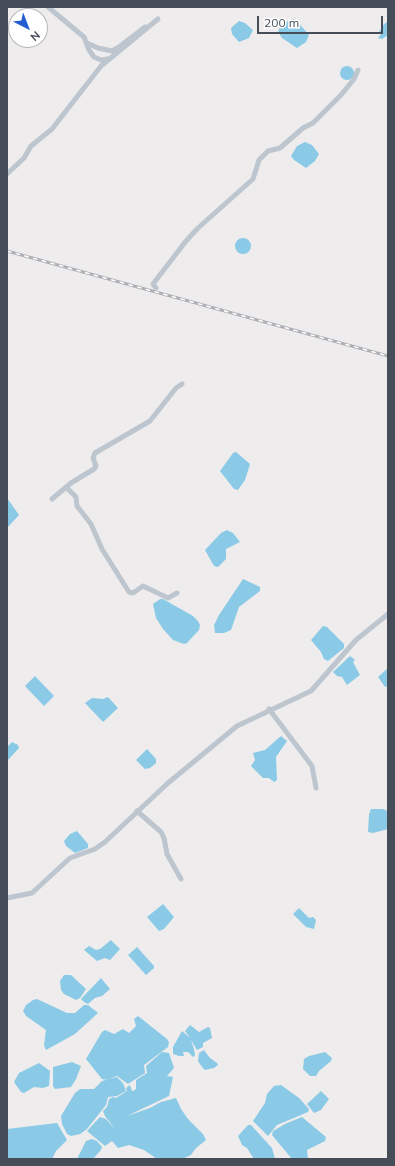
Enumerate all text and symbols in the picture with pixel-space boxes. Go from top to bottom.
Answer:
north arrow [8,8,48,48]
scale bar [259,8,385,34]
text: 200 m [264,15,299,30]
text: N [28,28,43,44]

